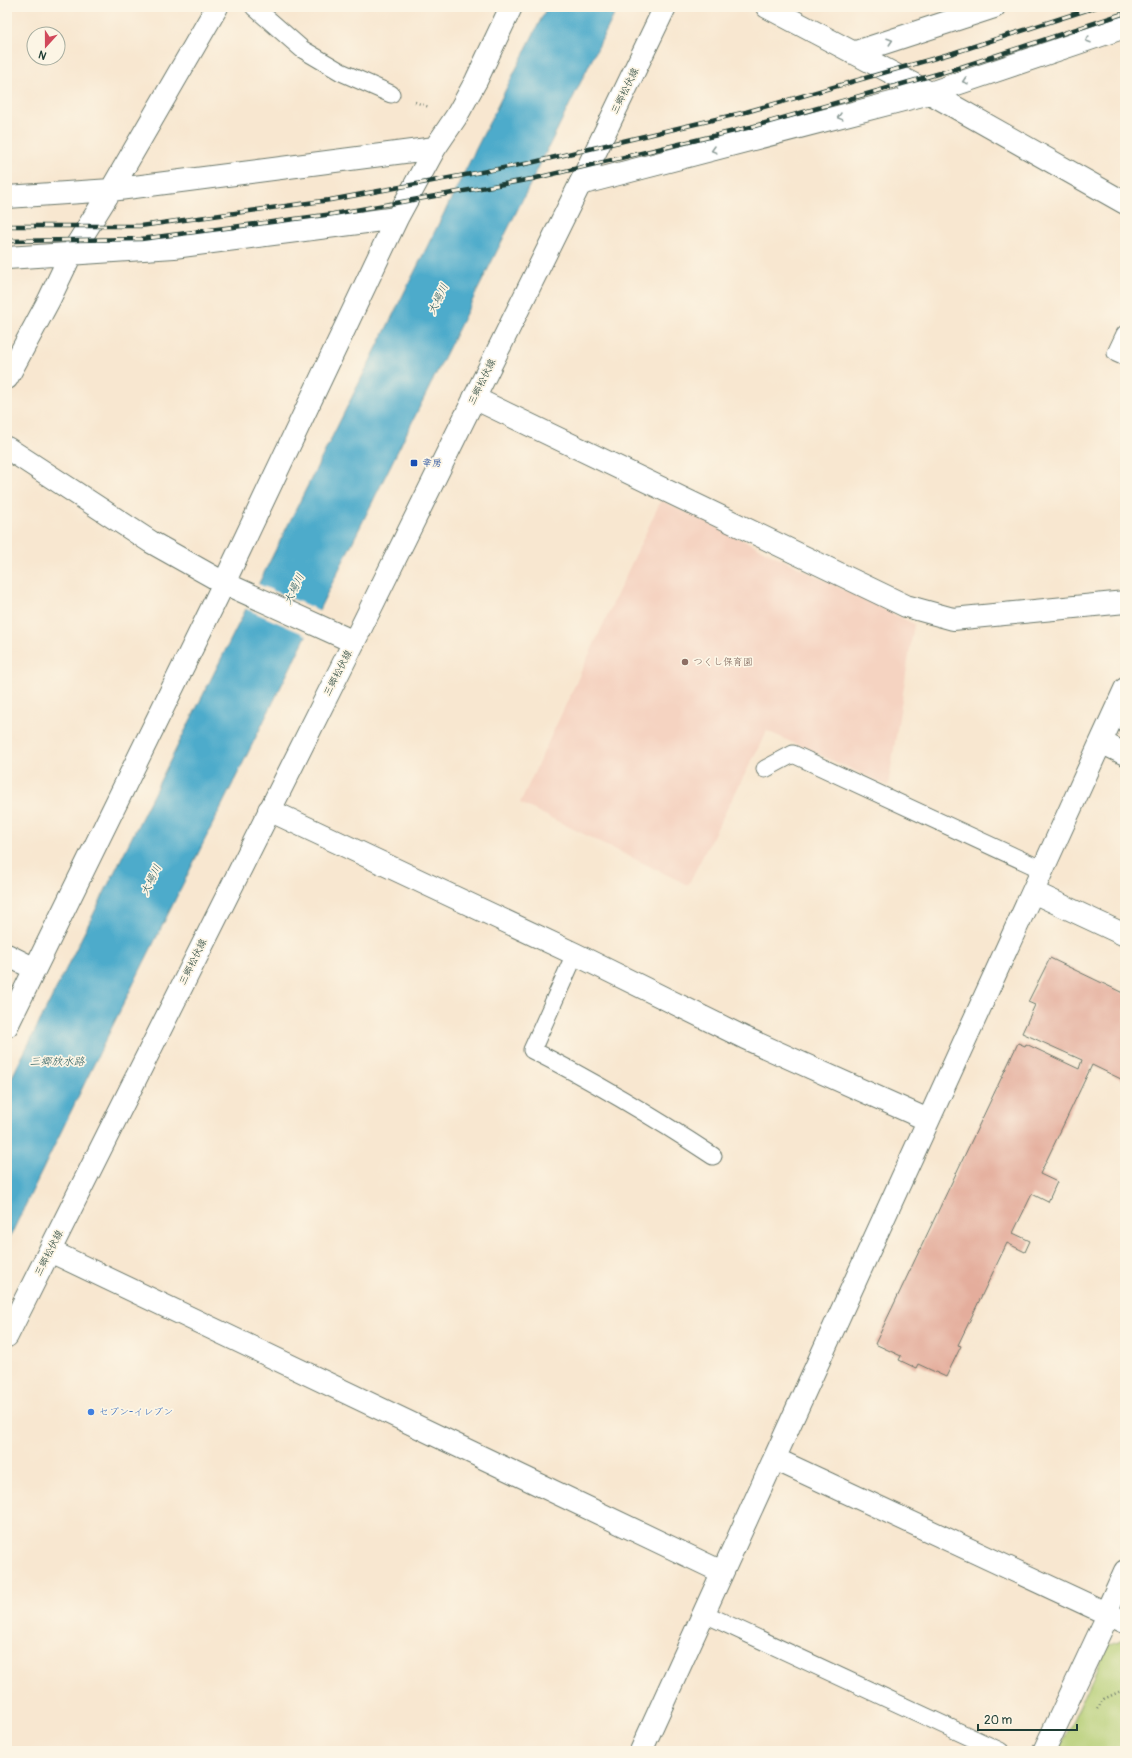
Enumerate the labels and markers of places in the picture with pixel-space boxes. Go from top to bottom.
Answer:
place label: 幸房 [422,457,442,469]
marker: 幸房 [409,458,419,468]
place label: つくし保育園 [693,656,753,668]
marker: つくし保育園 [680,657,690,667]
place label: セブン-イレブン [99,1406,173,1418]
marker: セブン-イレブン [86,1407,96,1417]

